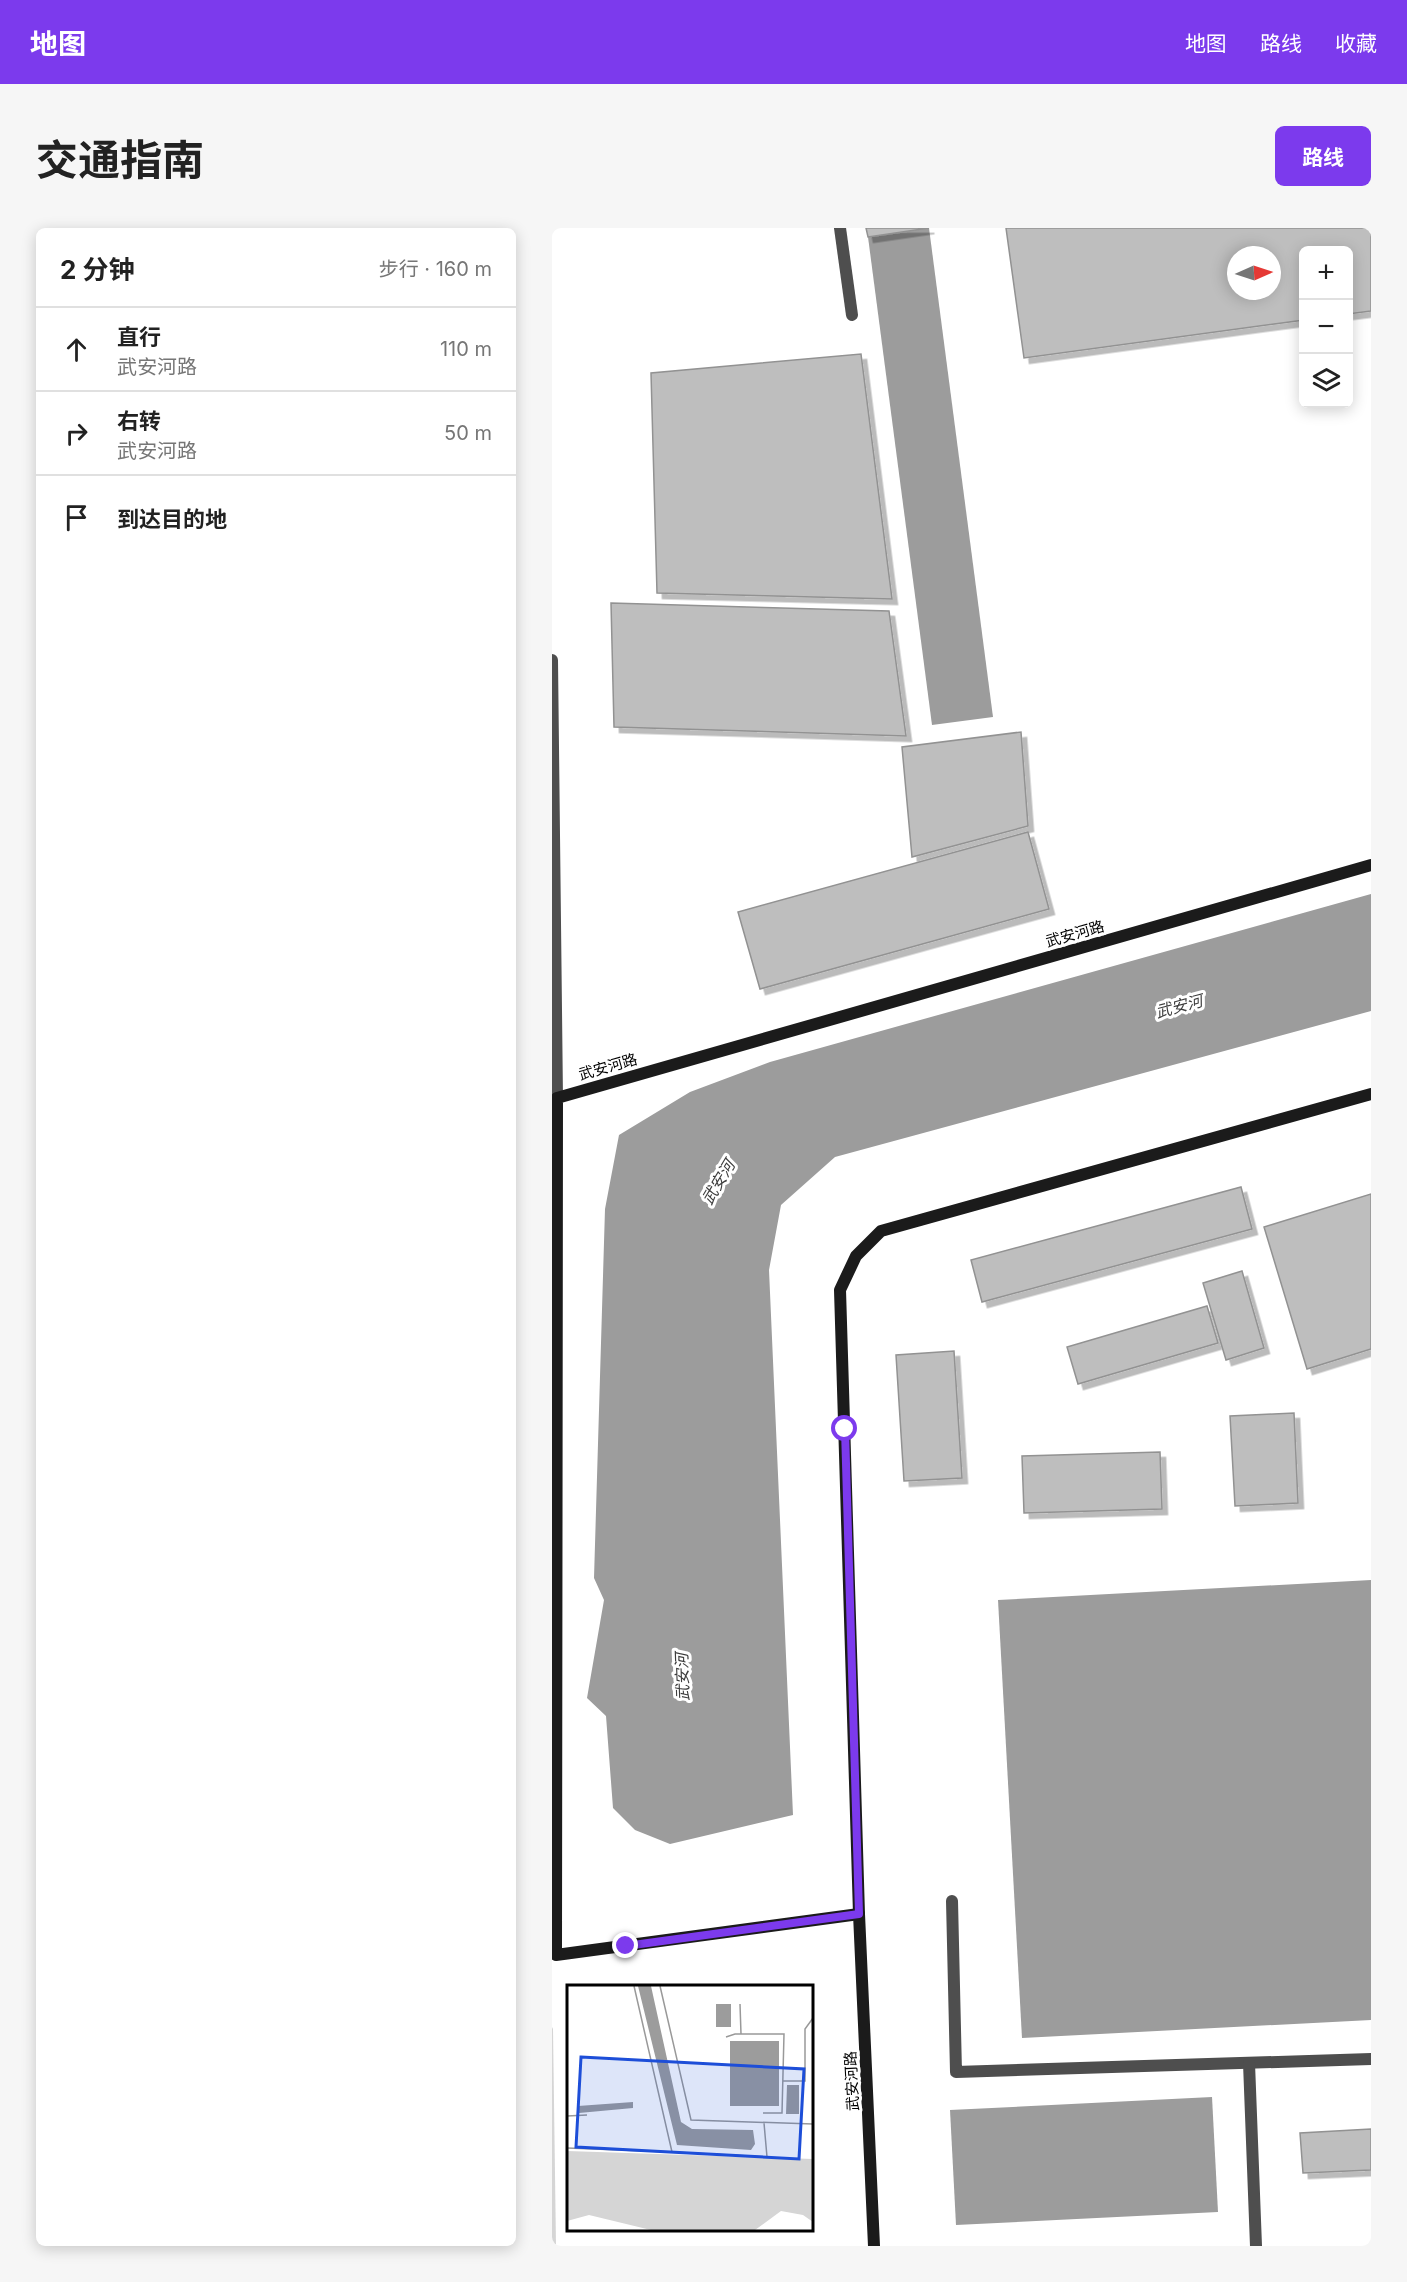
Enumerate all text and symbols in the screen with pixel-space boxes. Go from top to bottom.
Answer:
text: 地图 [30,27,86,61]
text: 地图 [1185,31,1227,56]
text: 路线 [1260,31,1302,56]
text: 收藏 [1335,31,1377,56]
button: 路线 [1275,126,1371,186]
text: 交通指南 [36,134,204,185]
north arrow [1227,246,1281,300]
map controls [1299,246,1353,408]
button: + [1299,246,1353,300]
text: 2 分钟 [60,254,135,285]
text: 步行 · 160 m [379,257,492,281]
button: − [1299,300,1353,354]
text: 直行 [117,324,161,350]
icon: ahead [60,333,93,366]
text: 110 m [440,337,492,361]
button: layers [1299,354,1353,408]
text: 武安河路 [117,355,197,379]
text: 右转 [117,408,161,434]
icon: right [60,417,93,450]
text: 50 m [444,421,492,445]
text: 武安河路 [117,439,197,463]
icon: arrive [60,501,93,534]
text: 到达目的地 [117,506,227,532]
street label: 武安河路 [1043,916,1106,951]
water label: 武安河 [1153,989,1208,1022]
street label: 武安河路 [576,1049,639,1084]
water label: 武安河 [697,1154,740,1208]
route start [831,1415,857,1441]
water label: 武安河 [671,1650,693,1701]
route end [612,1932,638,1958]
inset map [567,1985,813,2231]
street label: 武安河路 [840,2051,863,2111]

